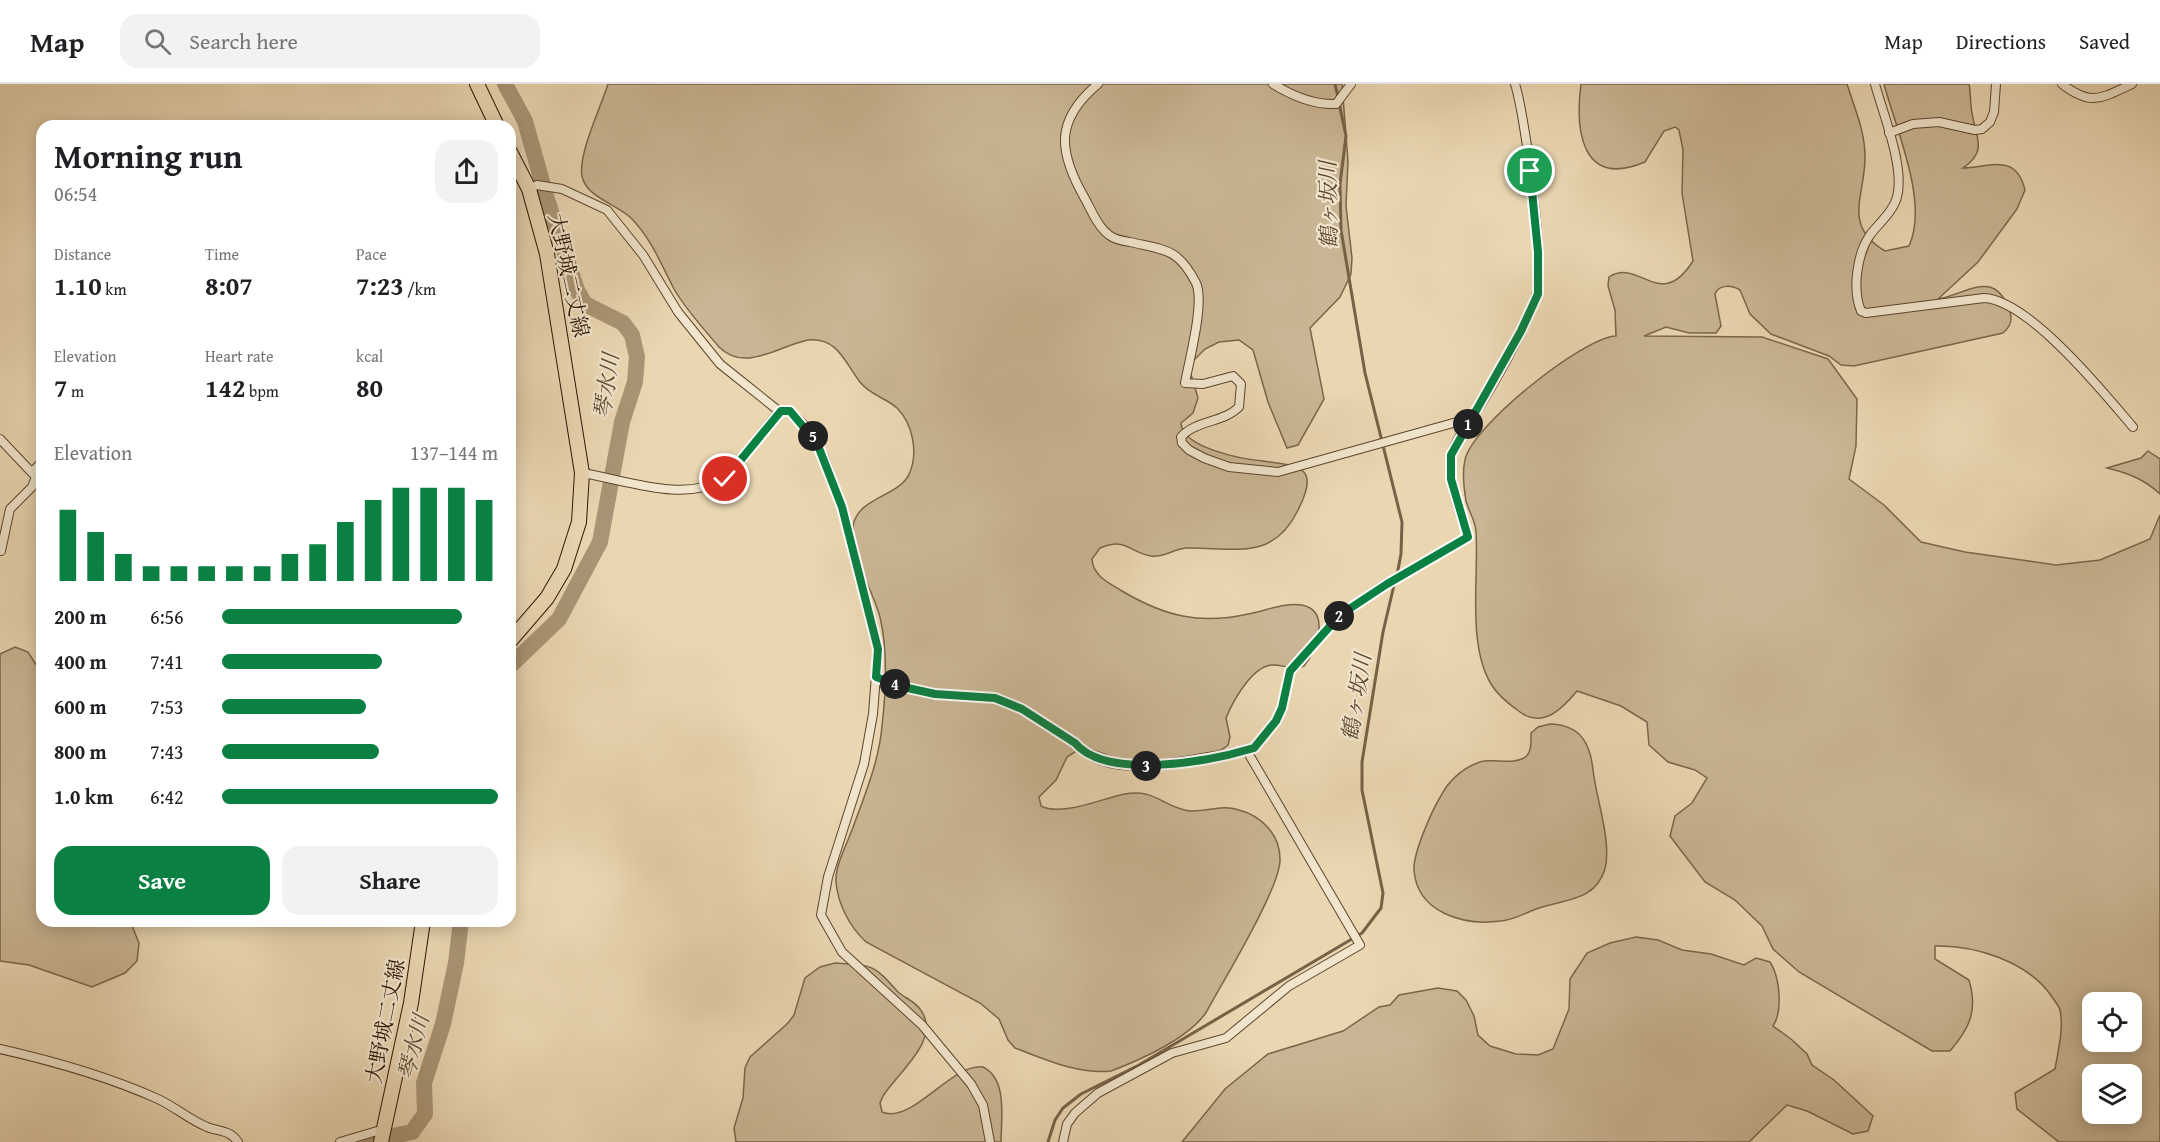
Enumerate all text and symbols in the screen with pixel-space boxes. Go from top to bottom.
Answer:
search box [120,14,540,68]
text: Map [30,21,84,62]
icon: search [141,25,174,58]
text: Search here [189,25,298,57]
text: Map [1884,26,1923,57]
text: Directions [1956,26,2046,57]
text: Saved [2079,26,2130,57]
text: Morning run [54,132,243,180]
button: share [435,140,498,203]
pin [1504,145,1555,196]
icon: arrive [1513,154,1546,187]
water label: 鶴ヶ坂川 [1311,159,1345,249]
text: 06:54 [54,179,97,208]
street label: 大野城二丈線 [541,210,597,340]
text: Distance [54,242,111,266]
text: Time [205,242,239,266]
text: Pace [356,242,387,266]
text: 1.10 [54,266,102,305]
text: 8:07 [205,266,253,305]
text: 7:23 [356,266,404,305]
text: km [102,277,126,301]
text: /km [404,277,436,301]
text: Elevation [54,344,117,368]
text: Heart rate [205,344,274,368]
text: kcal [356,344,383,368]
water label: 琴水川 [586,349,627,421]
text: 7 [54,368,67,407]
text: 142 [205,368,245,407]
text: 80 [356,368,383,407]
text: m [67,379,84,403]
text: bpm [245,379,279,403]
pin: 1 [1453,409,1483,439]
text: 1 [1464,412,1472,436]
pin: 5 [798,421,828,451]
text: 5 [809,424,817,448]
text: Elevation [54,438,132,467]
text: 137–144 m [410,438,498,467]
pin [699,453,750,504]
icon: check [708,462,741,495]
pin: 2 [1324,601,1354,631]
text: 200 m [54,602,107,631]
text: 6:56 [150,602,184,631]
text: 2 [1335,604,1343,628]
text: 400 m [54,647,107,676]
text: 7:41 [150,647,184,676]
water label: 鶴ヶ坂川 [1333,649,1379,743]
pin: 4 [880,669,910,699]
text: 4 [891,672,899,696]
text: 600 m [54,692,107,721]
text: 7:53 [150,692,184,721]
text: 800 m [54,737,107,766]
text: 7:43 [150,737,184,766]
pin: 3 [1131,751,1161,781]
text: 3 [1142,754,1150,778]
text: 1.0 km [54,782,113,811]
text: 6:42 [150,782,184,811]
button: Save [54,846,270,915]
button: Share [282,846,498,915]
street label: 大野城二丈線 [358,956,412,1086]
map controls [2082,992,2142,1124]
button: locate [2082,992,2142,1052]
water label: 琴水川 [389,1009,437,1083]
button: layers [2082,1064,2142,1124]

